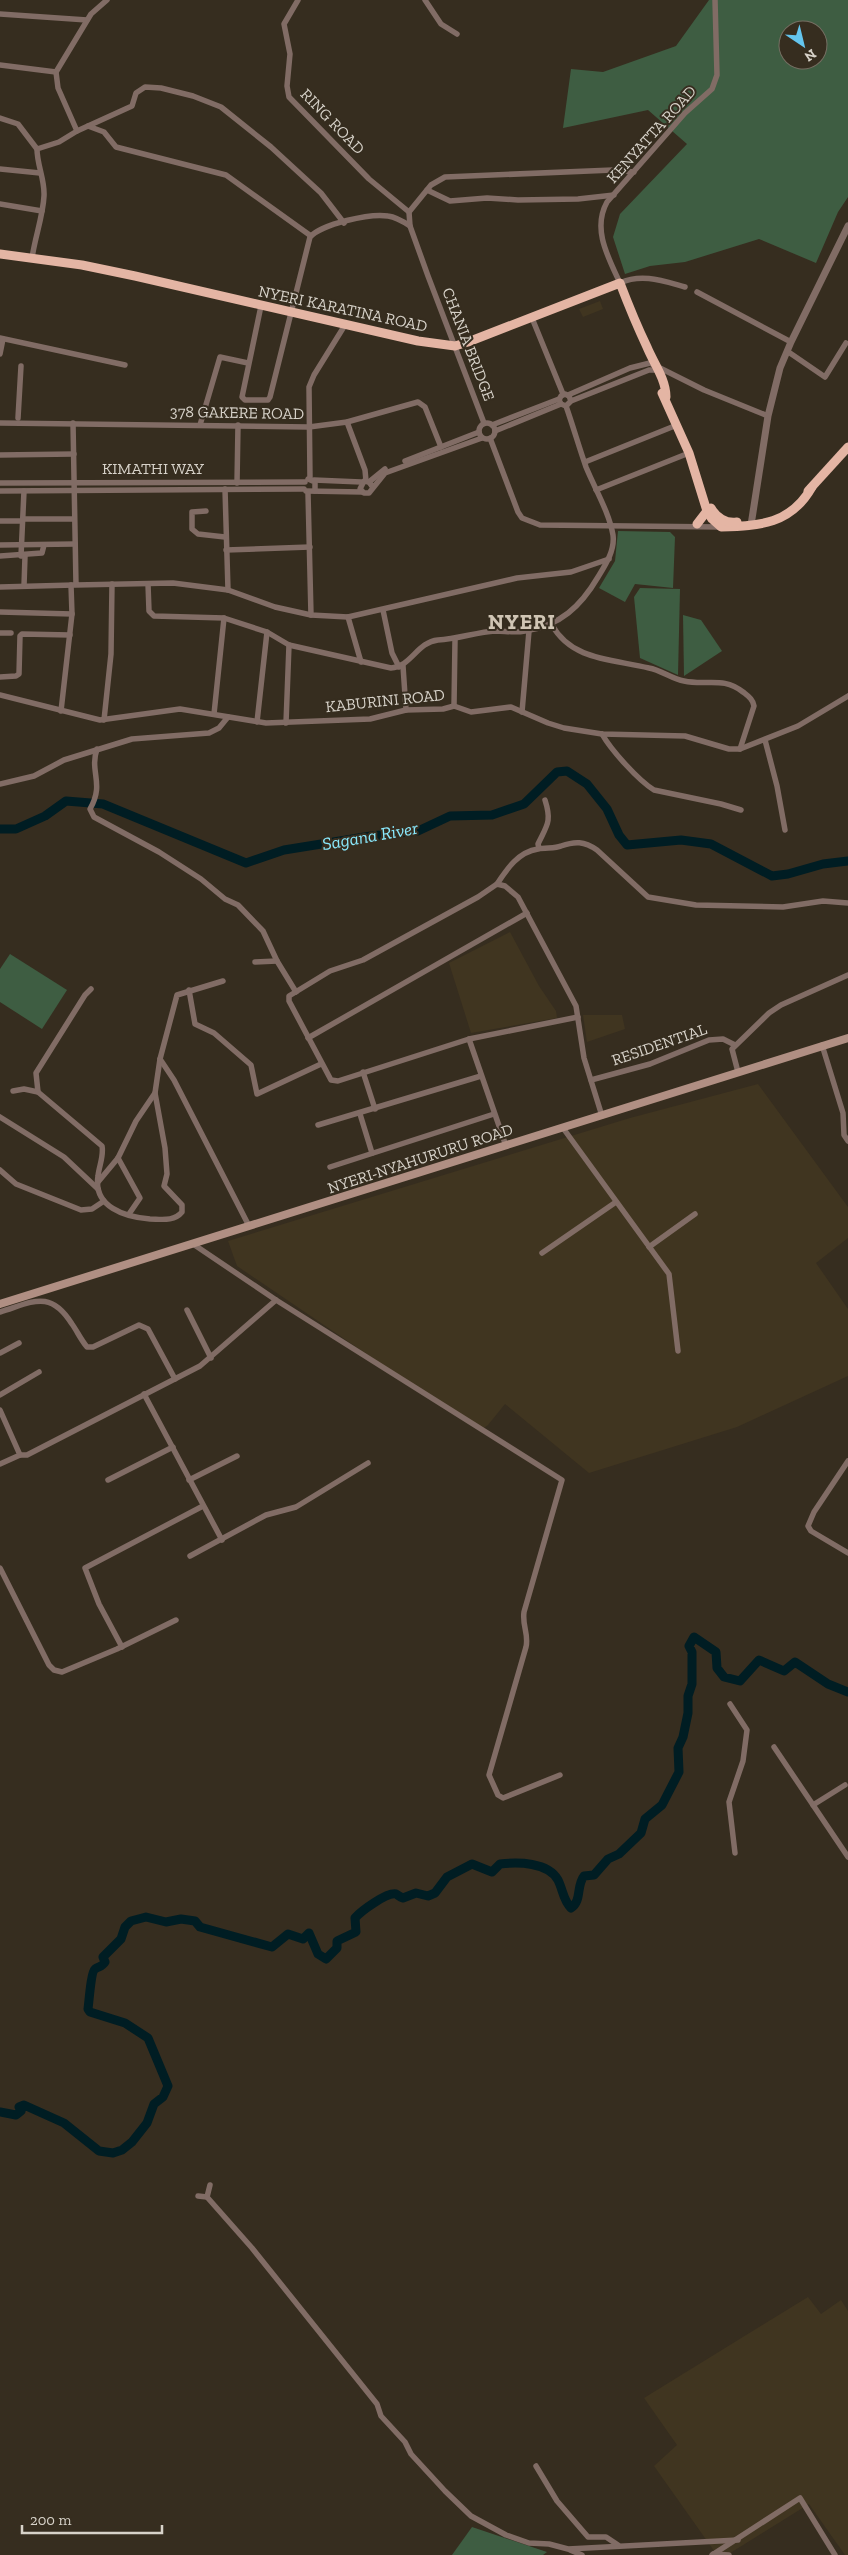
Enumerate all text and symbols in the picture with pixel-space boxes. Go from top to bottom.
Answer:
north arrow [778,20,828,70]
text: N [801,45,819,65]
street label: KENYATTA ROAD [603,82,700,187]
street label: RING ROAD [297,85,369,158]
street label: NYERI KARATINA ROAD [257,281,429,336]
street label: CHANIA BRIDGE [438,285,499,403]
street label: 378 GAKERE ROAD [170,402,304,423]
street label: KIMATHI WAY [102,459,204,478]
district label: NYERI [488,609,556,634]
street label: KABURINI ROAD [324,685,446,716]
water label: Sagana River [320,817,420,855]
street label: RESIDENTIAL [609,1019,710,1070]
street label: NYERI-NYAHURURU ROAD [325,1120,515,1197]
scale bar [22,2502,162,2534]
text: 200 m [30,2511,71,2529]

